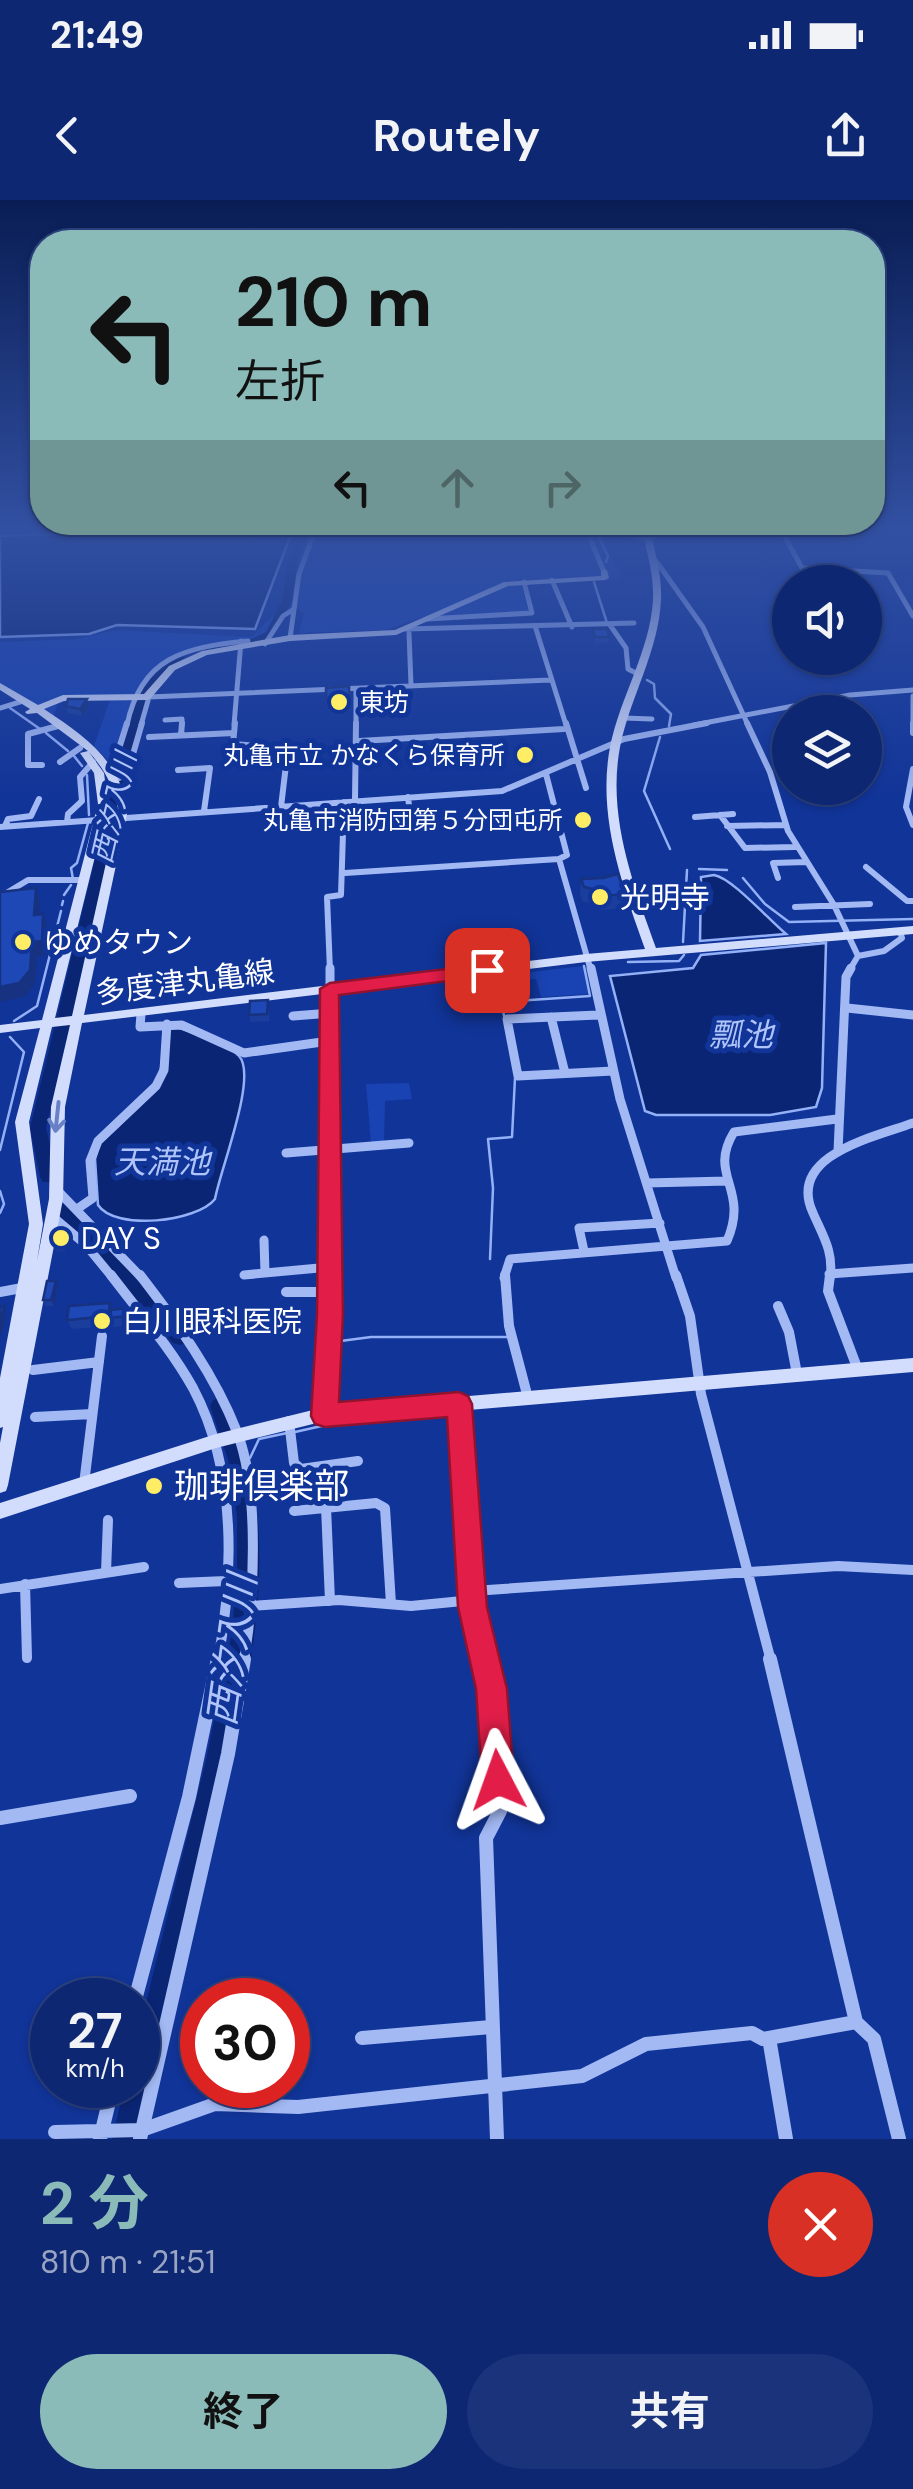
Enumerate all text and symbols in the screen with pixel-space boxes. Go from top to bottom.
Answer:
text: 21:49 [50,10,144,60]
text: Routely [373,106,540,165]
icon: back [40,108,95,163]
icon: share [818,108,873,163]
text: 210 m [235,257,432,348]
icon: left [70,270,200,400]
text: 左折 [235,352,325,411]
icon: left [325,460,380,515]
icon: ahead [430,460,485,515]
icon: right [535,460,590,515]
map controls [772,565,882,805]
button: sound [772,565,882,675]
place label: 東坊 [359,686,409,719]
marker: 東坊 [328,691,350,713]
button: layers [772,695,882,805]
place label: 丸亀市立 かなくら保育所 [223,739,505,772]
marker: 丸亀市立 かなくら保育所 [514,744,536,766]
water label: 西汐入川 [83,746,145,867]
place label: 丸亀市消防団第５分団屯所 [263,804,563,837]
marker: 丸亀市消防団第５分団屯所 [572,809,594,831]
place label: 光明寺 [620,878,710,917]
marker: 光明寺 [589,886,611,908]
place label: ゆめタウン [43,923,193,962]
pin [445,928,530,1013]
marker: ゆめタウン [12,931,34,953]
icon: arrive [460,943,515,998]
street label: 多度津丸亀線 [93,952,277,1012]
water label: 瓢池 [709,1014,776,1056]
one-way arrow [47,1100,66,1132]
water label: 天満池 [114,1141,213,1183]
place label: DAY S [81,1219,161,1258]
marker: DAY S [50,1227,72,1249]
place label: 白川眼科医院 [122,1302,302,1341]
marker: 白川眼科医院 [91,1310,113,1332]
place label: 珈琲倶楽部 [174,1463,349,1509]
marker: 珈琲倶楽部 [143,1475,165,1497]
water label: 西汐入川 [197,1567,268,1729]
position arrow [446,1728,550,1832]
speed limit sign: 30 [180,1978,310,2108]
text: 27 [67,1998,123,2064]
text: km/h [65,2052,125,2085]
text: 2 分 [40,2164,149,2243]
button: close [768,2172,873,2277]
text: 810 m · 21:51 [40,2241,215,2283]
button: 終了 [40,2354,447,2469]
button: 共有 [467,2354,873,2469]

